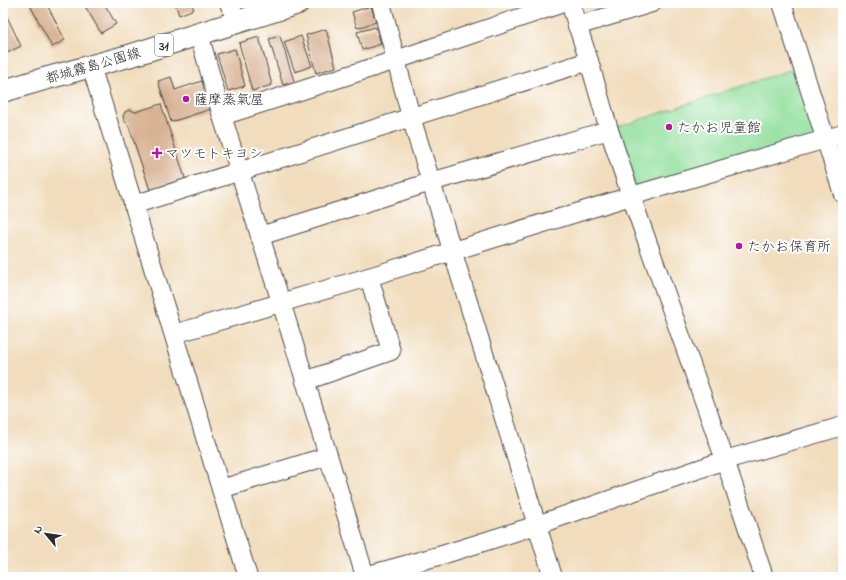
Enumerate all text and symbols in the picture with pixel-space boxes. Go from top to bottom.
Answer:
road number: 31 [155,34,173,56]
street label: 都城霧島公園線 [43,43,143,90]
place label: 薩摩蒸氣屋 [194,90,264,111]
marker: 薩摩蒸氣屋 [181,94,191,104]
place label: たかお児童館 [677,118,761,139]
marker: たかお児童館 [664,122,674,132]
place label: マツモトキヨシ [165,144,263,165]
marker: マツモトキヨシ [152,148,162,158]
place label: たかお保育所 [747,237,831,258]
marker: たかお保育所 [734,241,744,251]
north arrow [26,514,66,554]
text: N [29,523,47,537]

